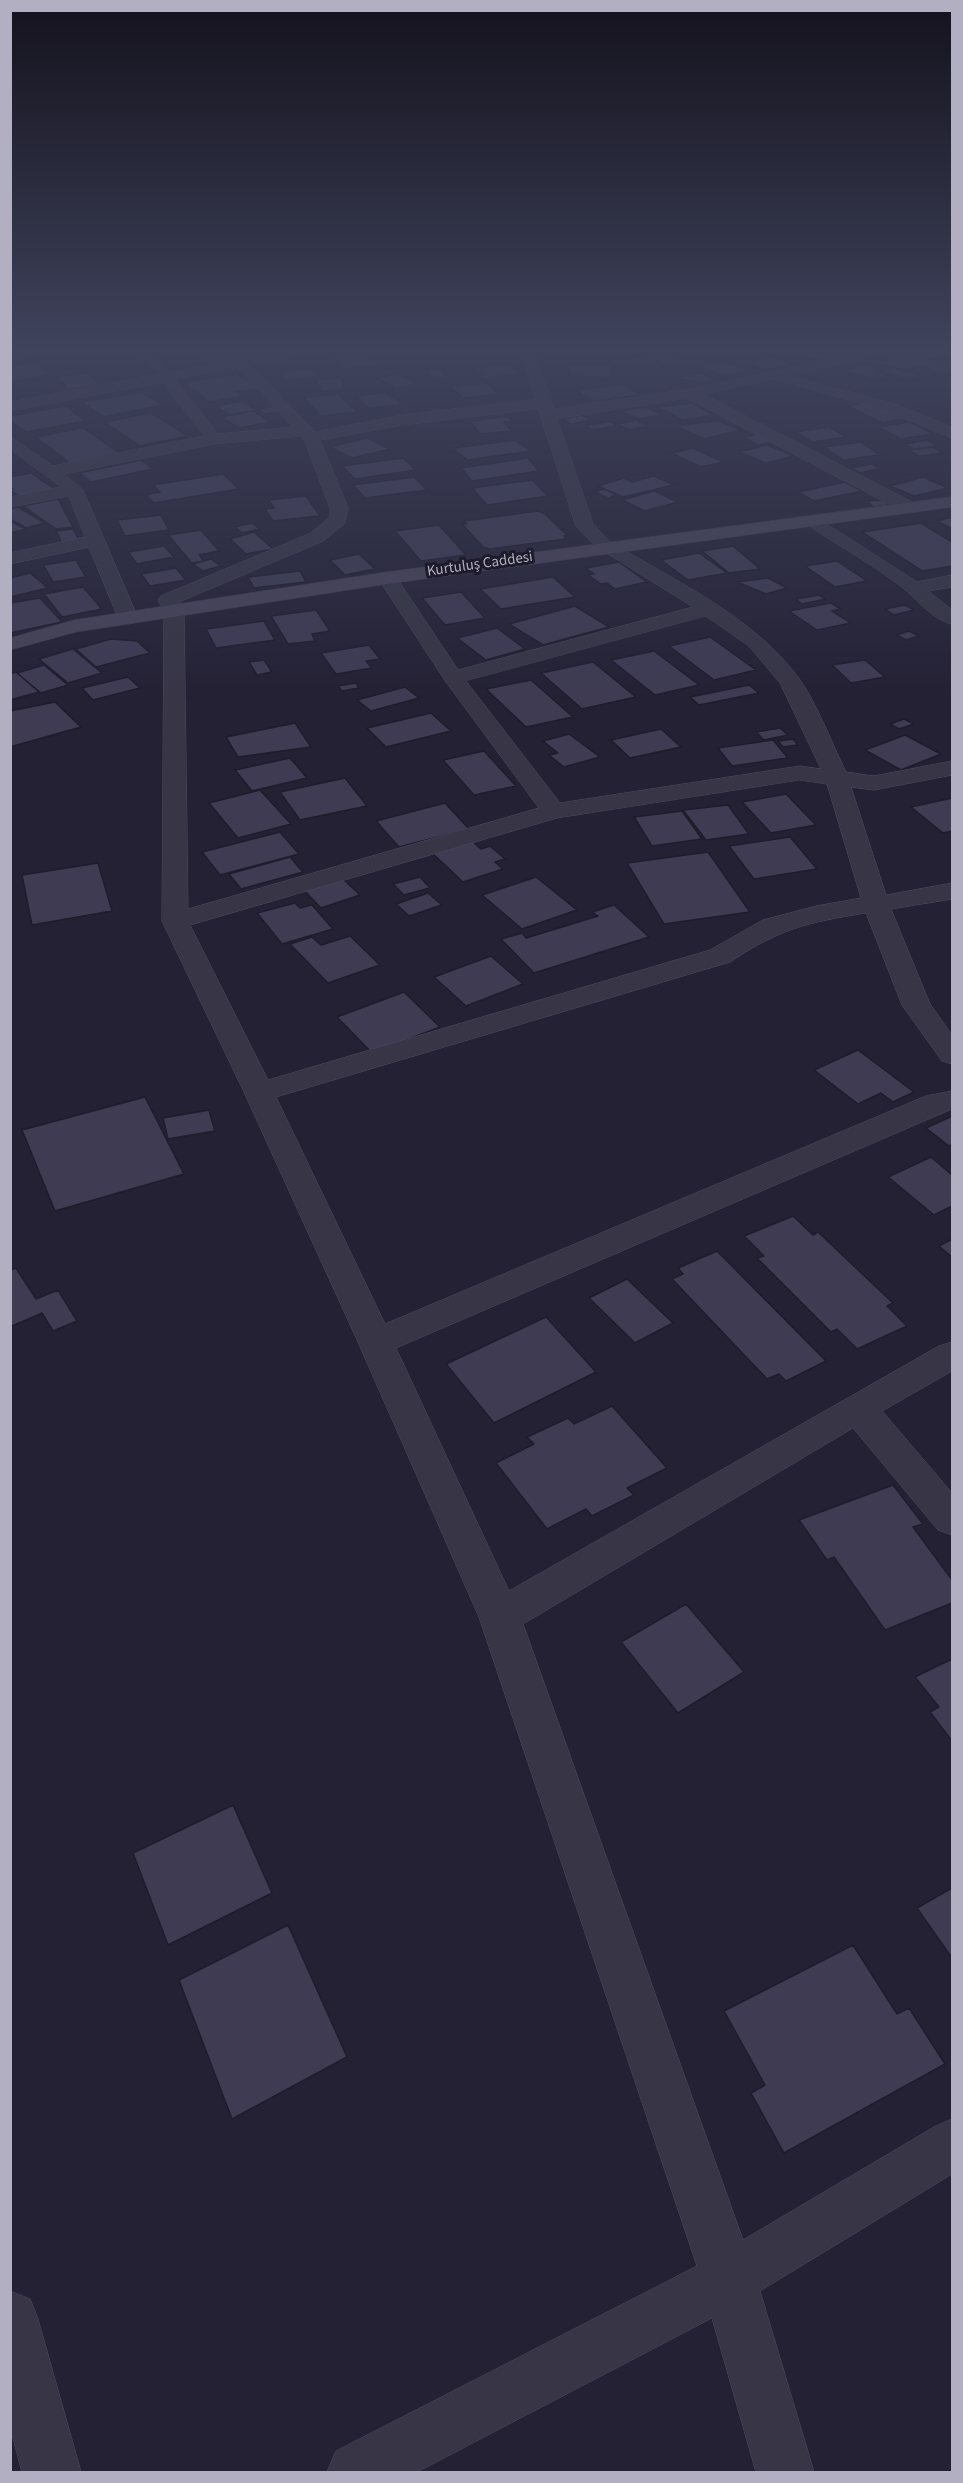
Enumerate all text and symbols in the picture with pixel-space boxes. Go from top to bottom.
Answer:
street label: Kurtuluş Caddesi [426,549,534,581]

